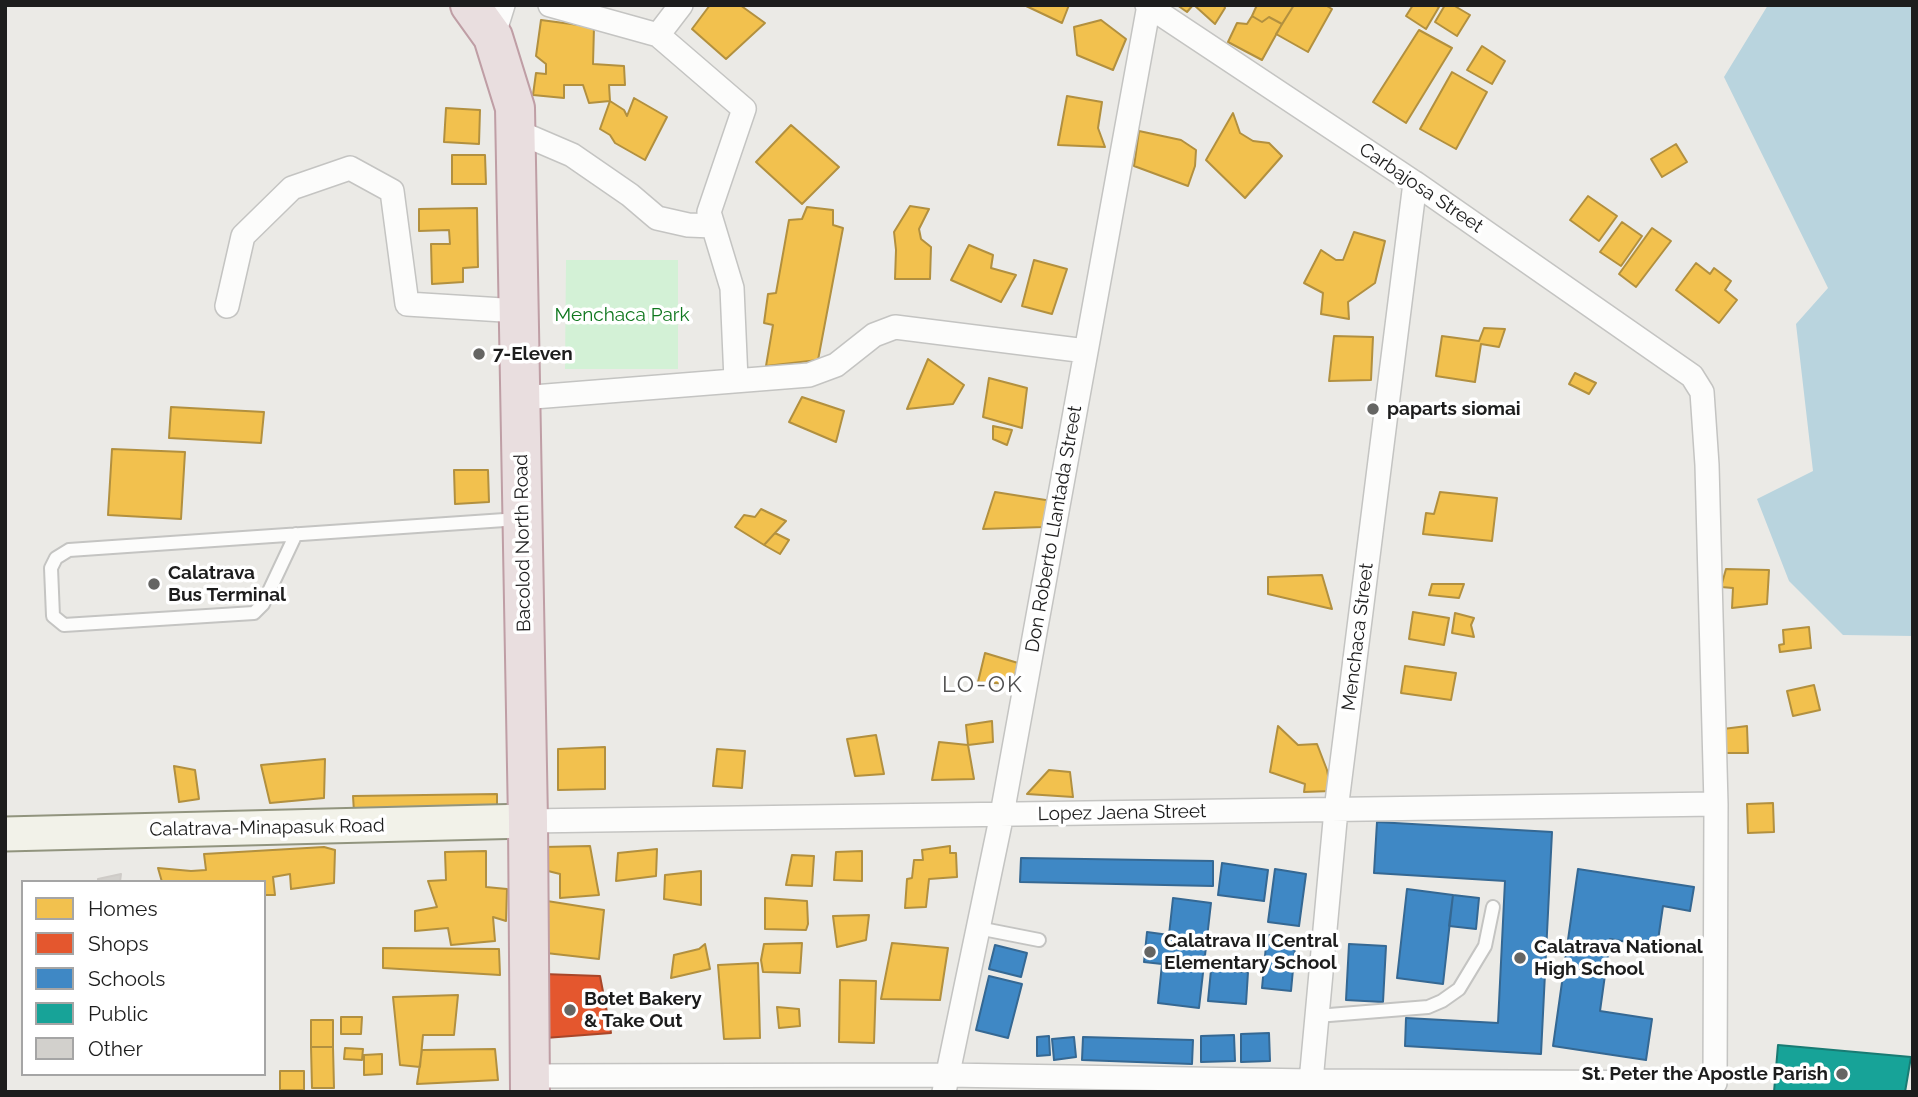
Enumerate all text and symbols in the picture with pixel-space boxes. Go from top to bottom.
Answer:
street label: Carbajosa Street [1355,138,1487,238]
park label: Menchaca Park [554,304,690,326]
place label: 7-Eleven [493,343,573,365]
marker: 7-Eleven [471,346,487,362]
place label: paparts siomai [1387,398,1521,420]
marker: paparts siomai [1365,401,1381,417]
street label: Don Roberto Llantada Street [1021,404,1087,654]
street label: Bacolod North Road [510,454,536,632]
place label: Calatrava Bus Terminal [168,562,286,606]
street label: Menchaca Street [1338,562,1378,712]
marker: Calatrava Bus Terminal [146,576,162,592]
district label: LO-OK [943,671,1023,699]
street label: Lopez Jaena Street [1038,800,1206,826]
street label: Calatrava-Minapasuk Road [149,815,385,841]
legend [21,880,266,1076]
text: Homes [88,896,158,921]
place label: Calatrava II Central Elementary School [1164,930,1338,974]
text: Shops [88,931,149,956]
place label: Calatrava National High School [1534,936,1703,980]
marker: Calatrava II Central Elementary School [1142,944,1158,960]
marker: Calatrava National High School [1512,950,1528,966]
text: Schools [88,966,165,991]
place label: Botet Bakery & Take Out [584,988,702,1032]
text: Public [88,1001,148,1026]
marker: Botet Bakery & Take Out [562,1002,578,1018]
text: Other [88,1036,143,1061]
place label: St. Peter the Apostle Parish [1582,1063,1828,1085]
marker: St. Peter the Apostle Parish [1834,1066,1850,1082]

